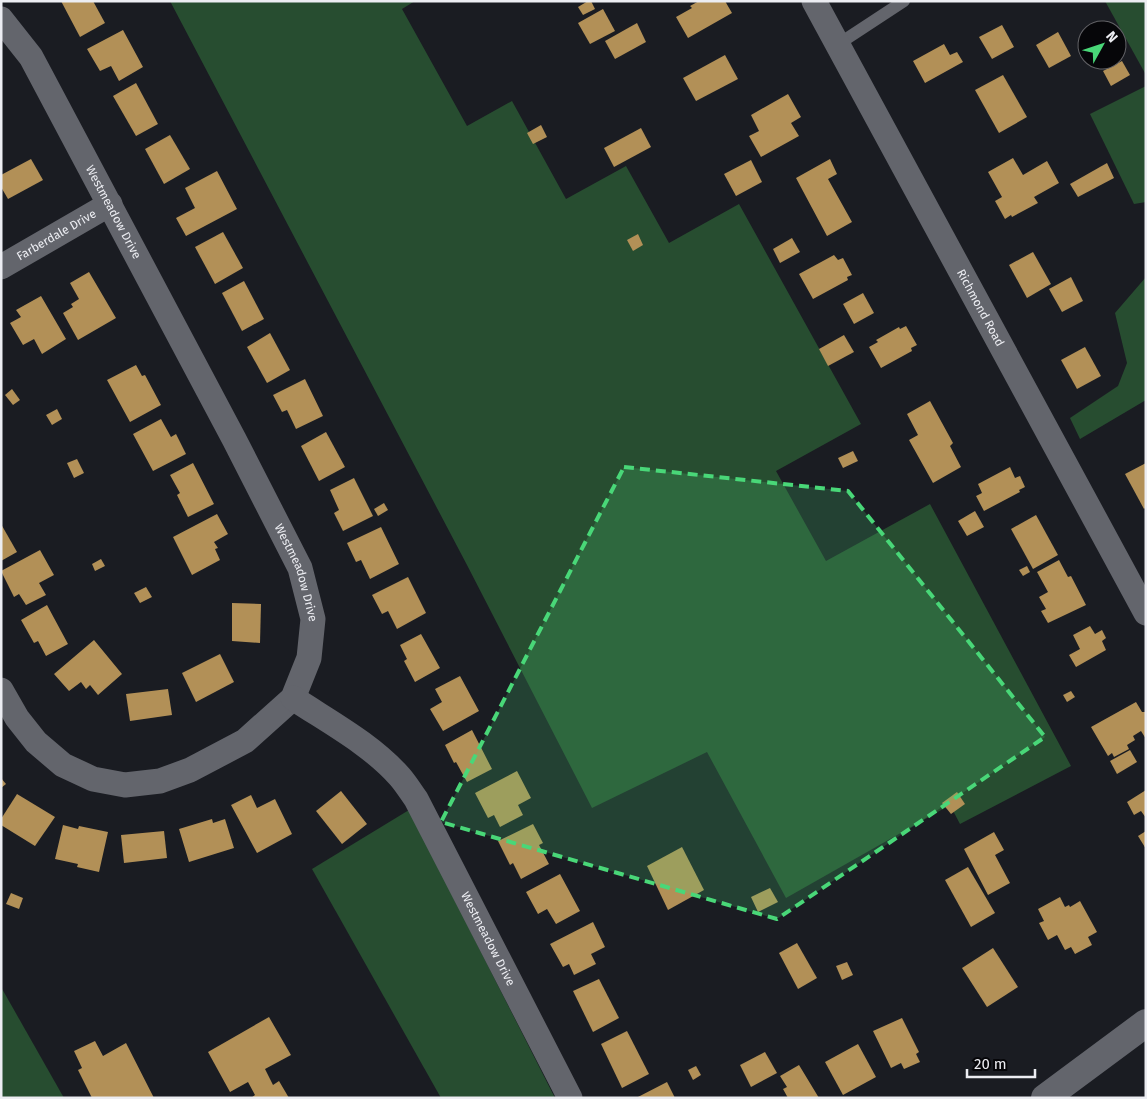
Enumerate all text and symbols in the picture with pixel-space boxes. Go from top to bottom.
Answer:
north arrow [1077,20,1127,70]
text: N [1102,28,1121,46]
street label: Westmeadow Drive [83,163,144,261]
street label: Farberdale Drive [14,207,99,263]
street label: Richmond Road [954,267,1007,349]
street label: Westmeadow Drive [272,521,320,623]
street label: Westmeadow Drive [458,890,518,988]
scale bar [967,1046,1034,1078]
text: 20 m [974,1055,1007,1073]

